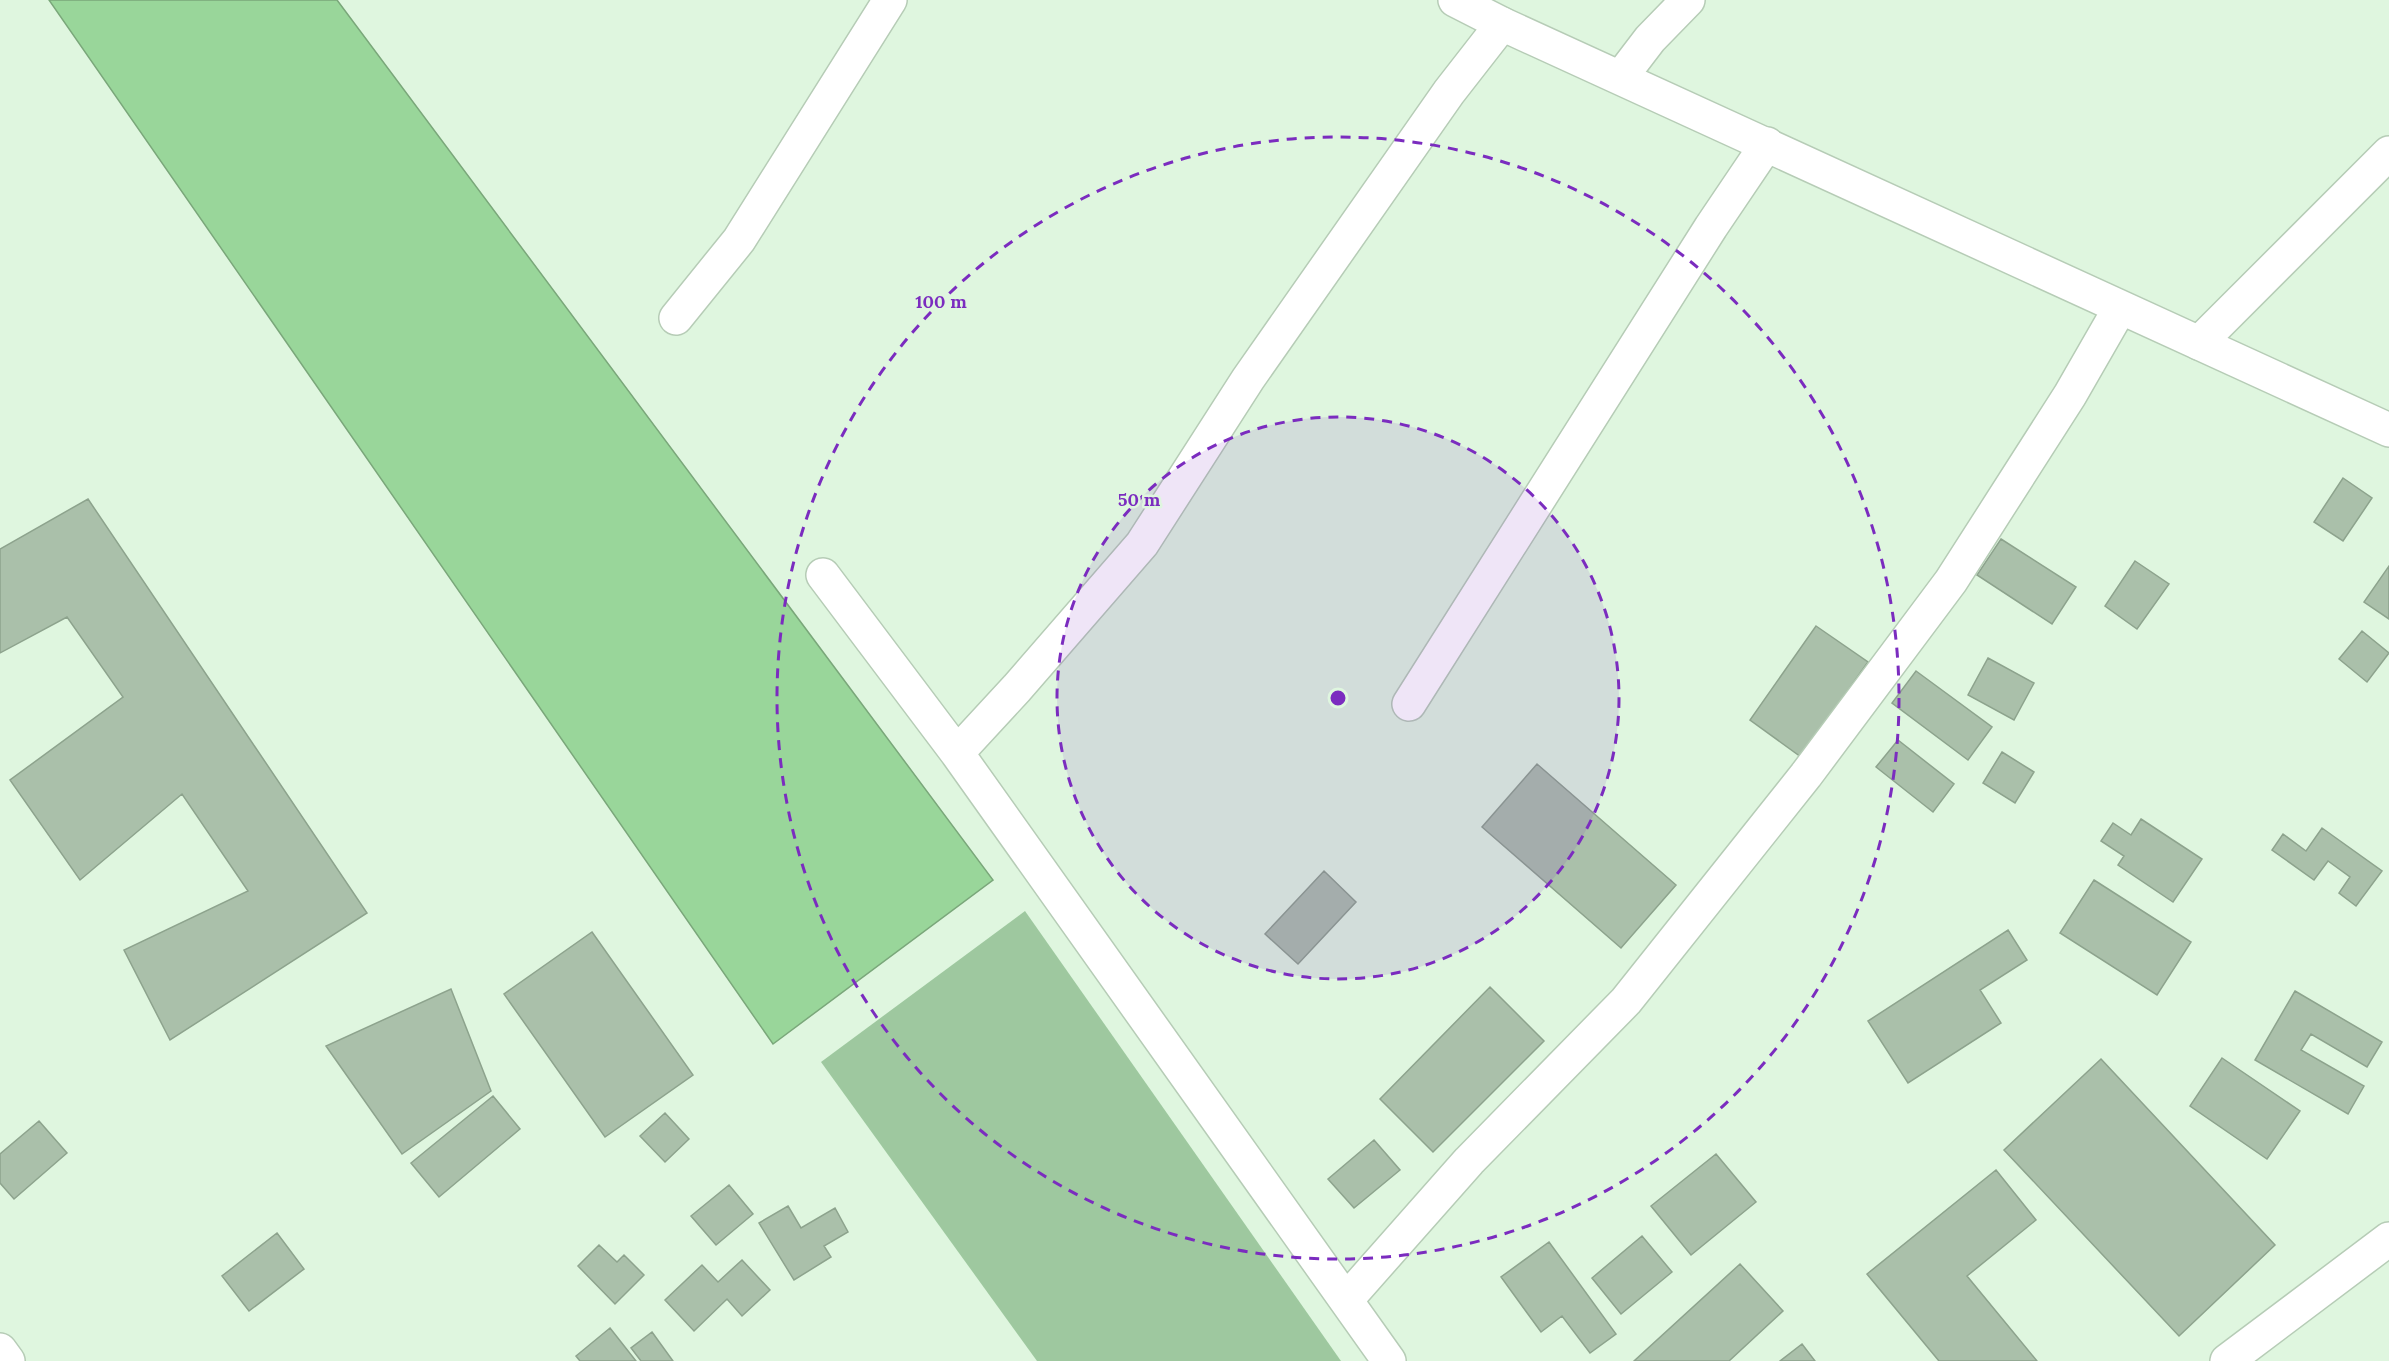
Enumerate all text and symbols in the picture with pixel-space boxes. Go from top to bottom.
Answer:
text: 100 m [915,290,967,313]
text: 50 m [1118,488,1161,511]
centre of rings [1328,688,1348,708]

